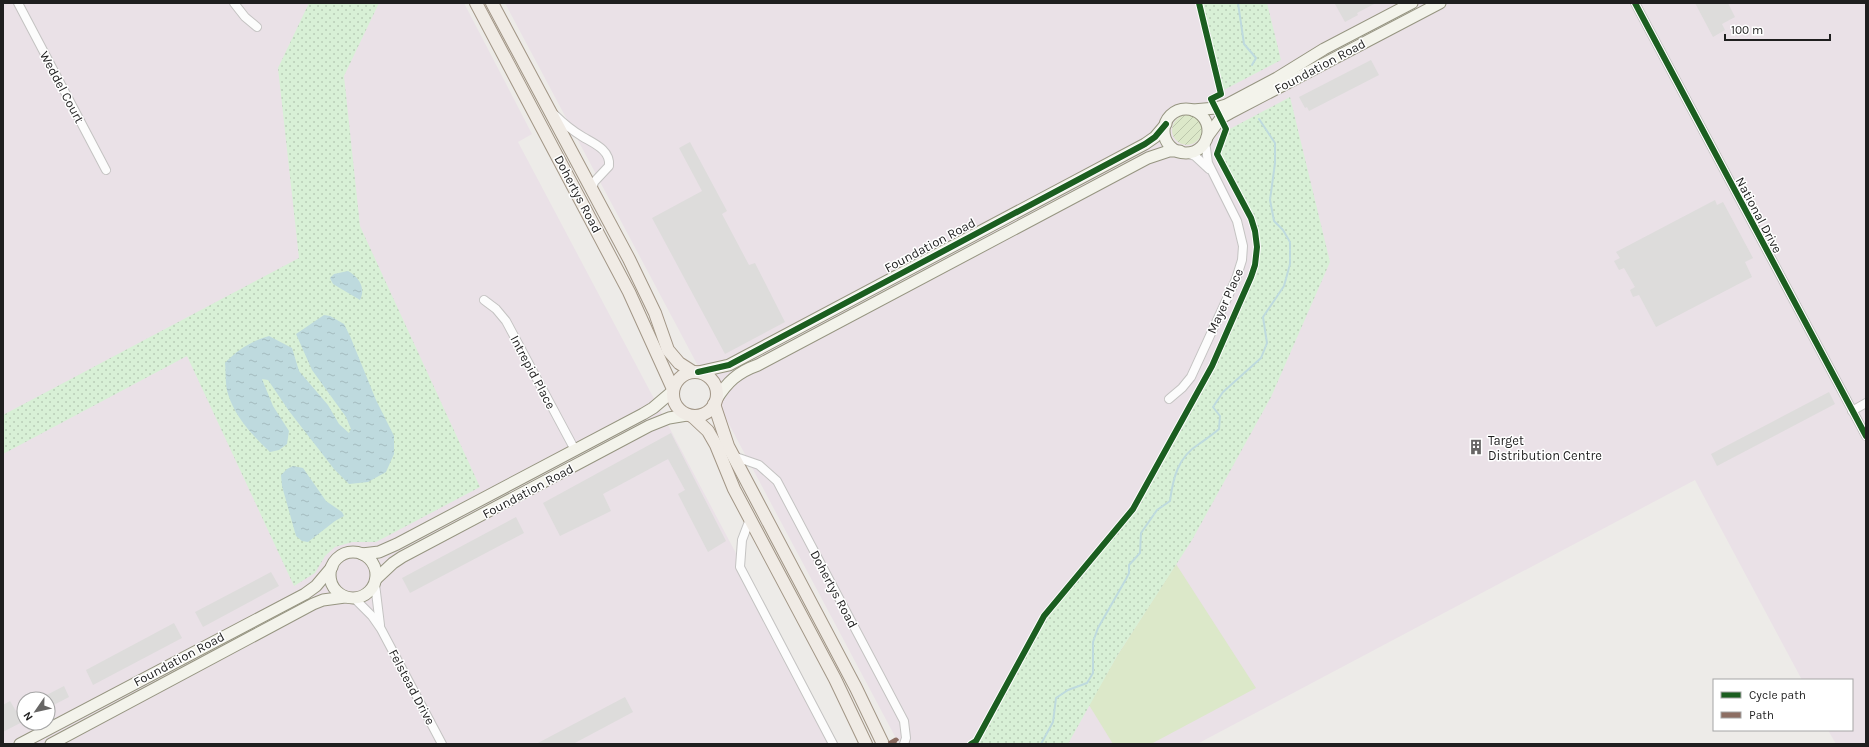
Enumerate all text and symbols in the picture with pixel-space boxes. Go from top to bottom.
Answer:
scale bar [1725,16,1830,42]
text: 100 m [1731,23,1763,37]
street label: Foundation Road [1272,36,1368,96]
street label: Weddel Court [37,48,87,126]
street label: Dohertys Road [551,153,605,235]
street label: National Drive [1733,174,1785,256]
street label: Foundation Road [882,215,978,275]
street label: Mayer Place [1204,266,1246,336]
street label: Intrepid Place [507,333,559,412]
place label: Target Distribution Centre [1488,433,1602,463]
building icon: Target Distribution Centre [1467,438,1485,456]
street label: Foundation Road [480,461,576,521]
street label: Dohertys Road [807,548,861,630]
street label: Foundation Road [131,629,227,689]
street label: Felstead Drive [386,647,438,728]
legend [1713,679,1853,731]
text: Cycle path [1749,688,1806,702]
north arrow [16,691,56,731]
text: Path [1749,708,1774,722]
text: N [21,709,36,723]

